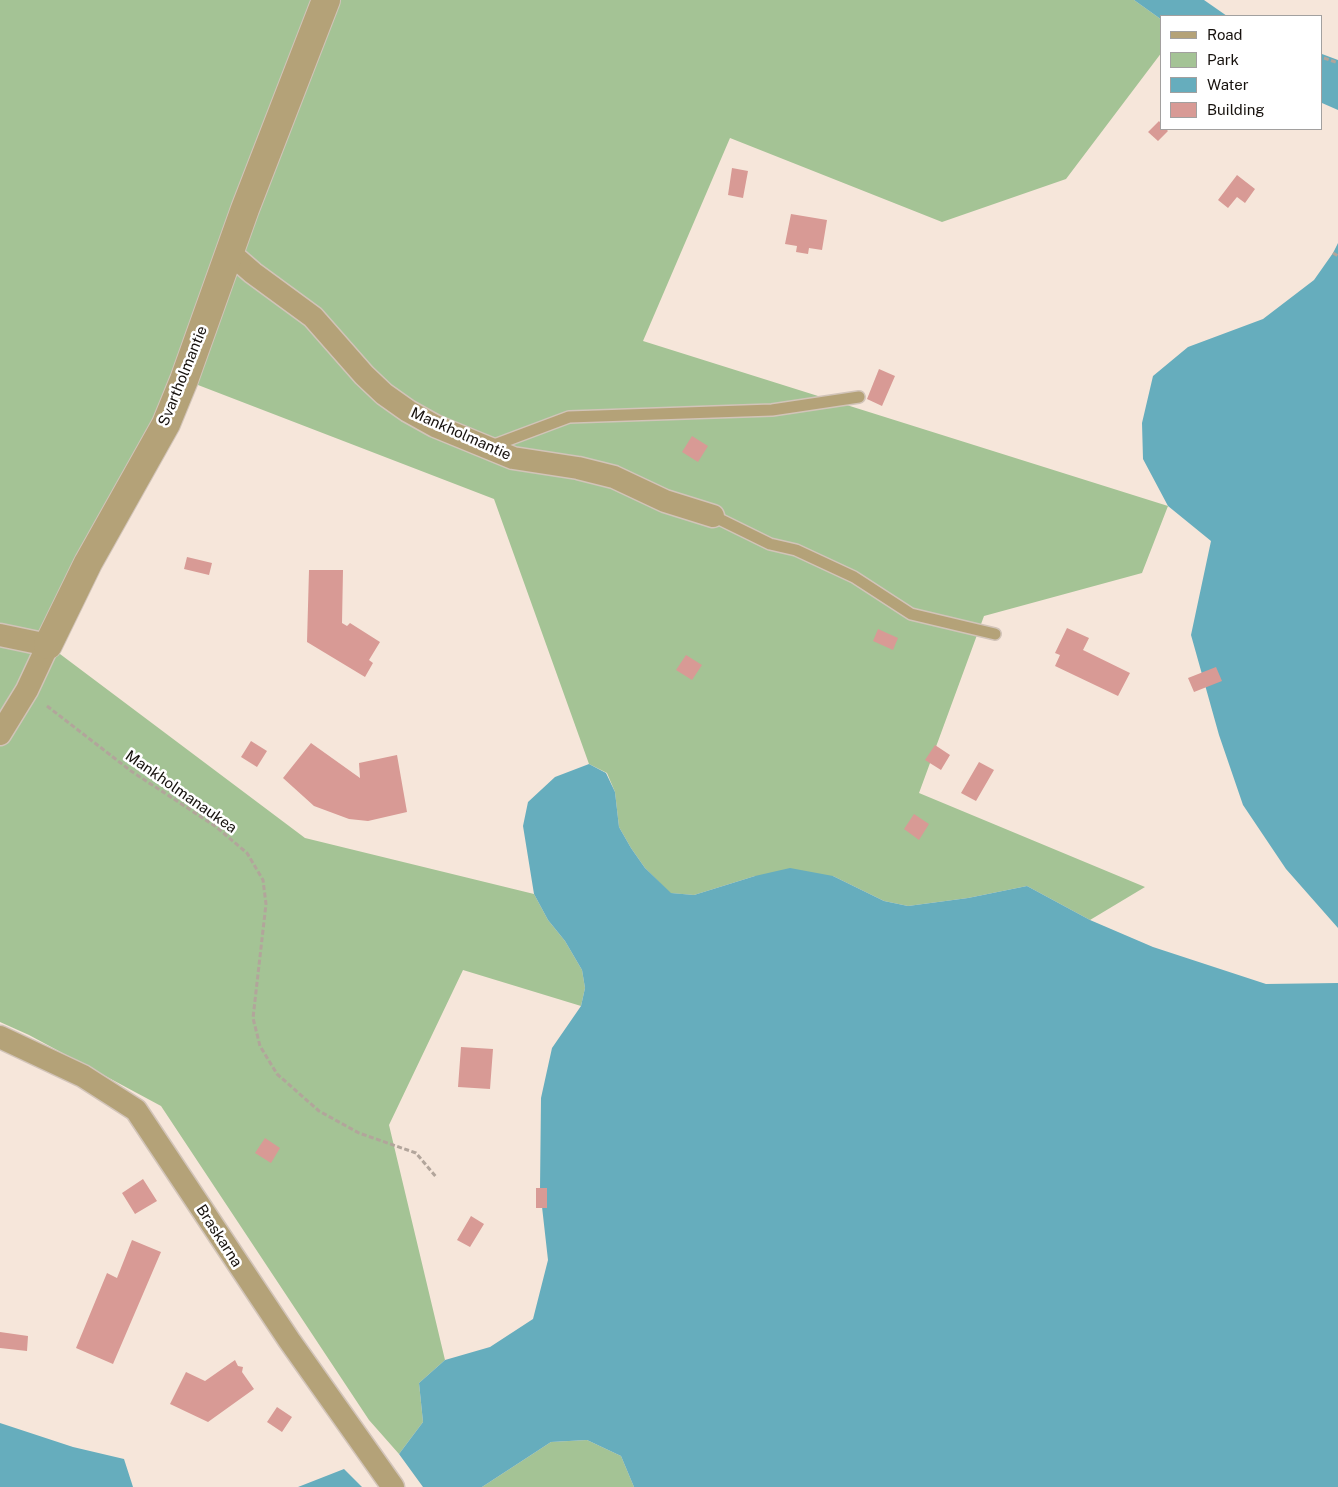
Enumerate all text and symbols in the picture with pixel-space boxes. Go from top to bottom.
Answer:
legend [1160,15,1323,130]
text: Road [1207,26,1243,43]
text: Park [1207,51,1239,68]
text: Water [1207,76,1249,93]
text: Building [1207,101,1265,118]
street label: Svartholmantie [155,323,211,429]
street label: Mankholmantie [408,404,514,464]
street label: Mankholmanaukea [122,747,240,837]
street label: Braskarna [192,1201,246,1271]

